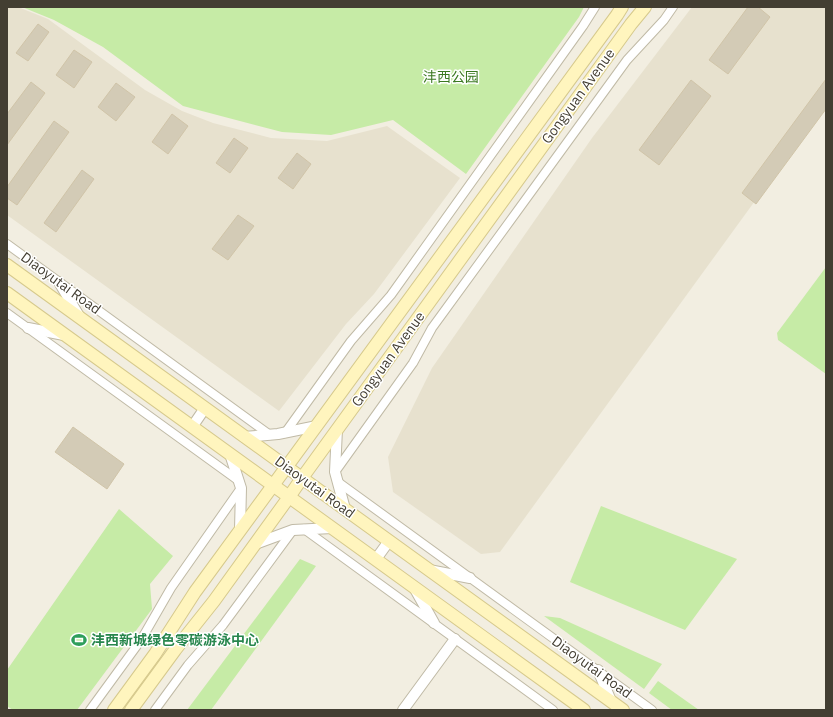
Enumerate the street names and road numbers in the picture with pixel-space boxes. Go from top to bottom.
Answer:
street label: Gongyuan Avenue [537,45,619,147]
street label: Diaoyutai Road [17,248,105,318]
street label: Gongyuan Avenue [347,308,429,410]
street label: Diaoyutai Road [271,452,359,522]
street label: Diaoyutai Road [548,632,636,702]

